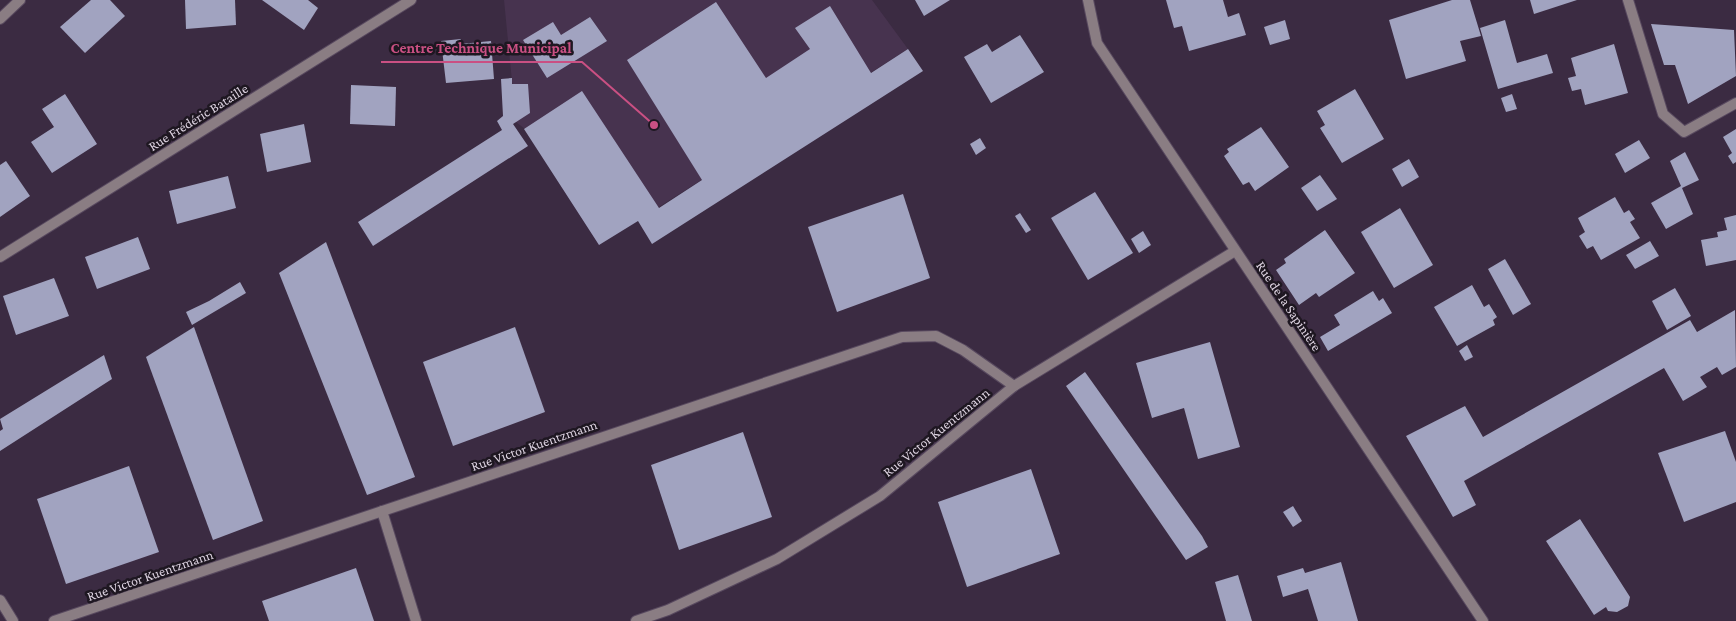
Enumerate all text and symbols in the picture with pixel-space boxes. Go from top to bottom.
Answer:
callout: Centre Technique Municipal [381,32,582,62]
text: Centre Technique Municipal [390,40,572,56]
street label: Rue Frédéric Bataille [145,80,251,154]
street label: Rue de la Sapinière [1253,258,1325,354]
street label: Rue Victor Kuentzmann [880,384,993,480]
street label: Rue Victor Kuentzmann [469,416,600,474]
street label: Rue Victor Kuentzmann [85,546,216,604]

